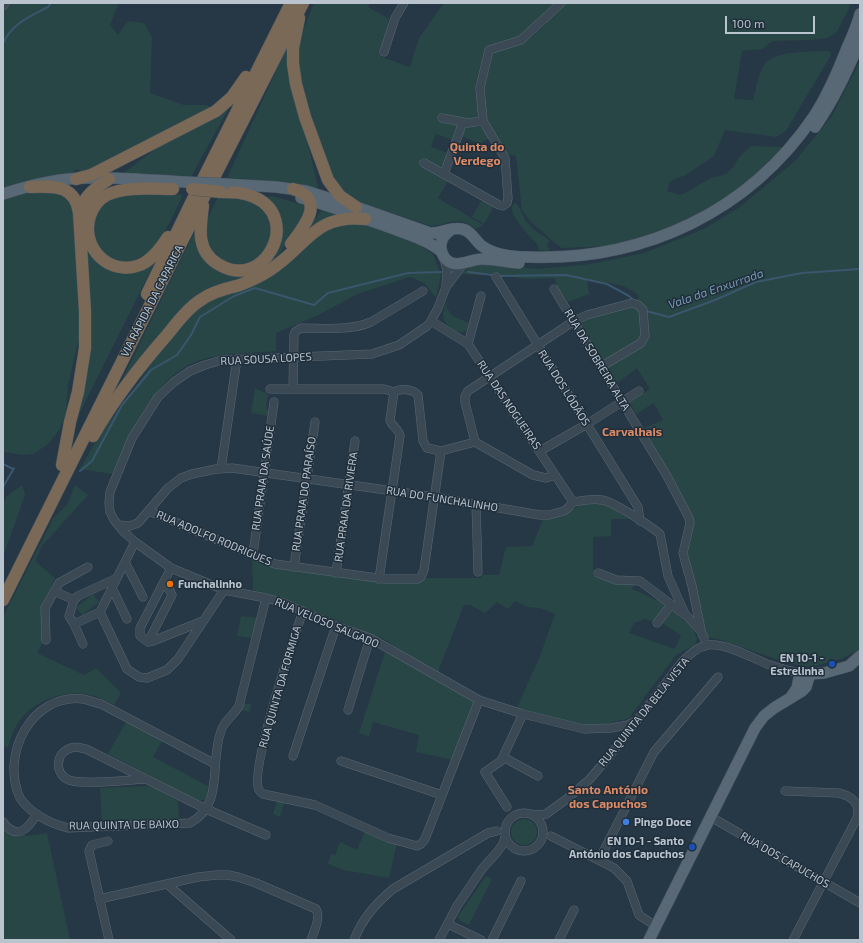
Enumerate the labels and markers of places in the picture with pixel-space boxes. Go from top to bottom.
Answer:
place label: Funchalinho [178,577,242,591]
marker: Funchalinho [165,579,175,589]
place label: EN 10-1 - Estrelinha [770,651,824,677]
marker: EN 10-1 - Estrelinha [827,659,837,669]
place label: Pingo Doce [634,815,691,829]
marker: Pingo Doce [621,817,631,827]
place label: EN 10-1 - Santo António dos Capuchos [569,834,684,860]
marker: EN 10-1 - Santo António dos Capuchos [687,842,697,852]

